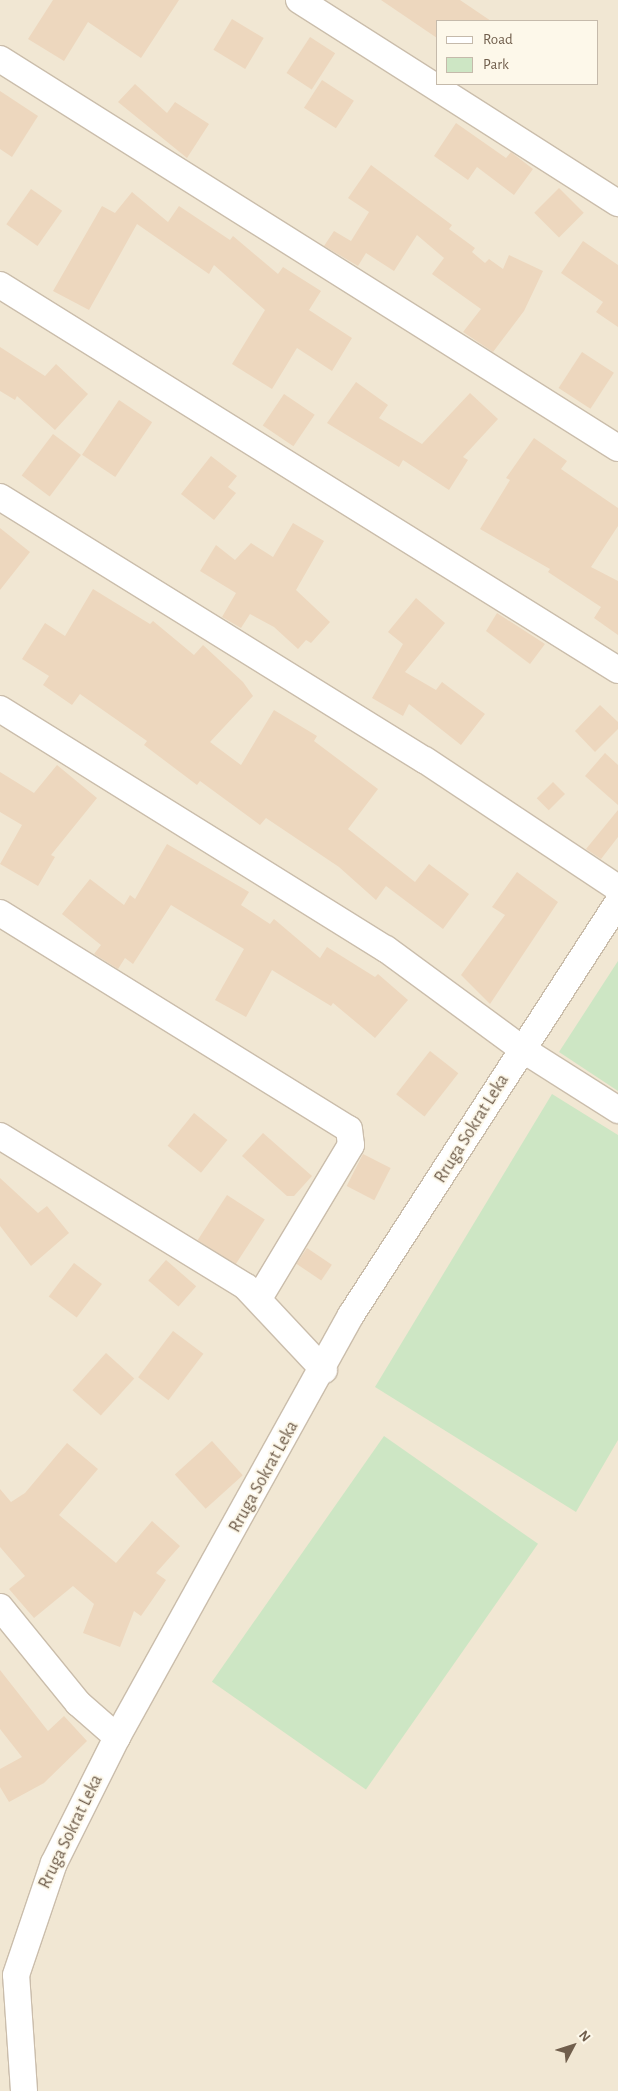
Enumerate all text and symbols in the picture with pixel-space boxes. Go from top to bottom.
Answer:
legend [436,20,598,85]
text: Road [483,32,513,47]
text: Park [483,57,509,72]
street label: Rruga Sokrat Leka [430,1071,514,1187]
street label: Rruga Sokrat Leka [224,1418,304,1536]
street label: Rruga Sokrat Leka [34,1772,108,1892]
north arrow [548,2021,598,2071]
text: N [576,2028,593,2045]

